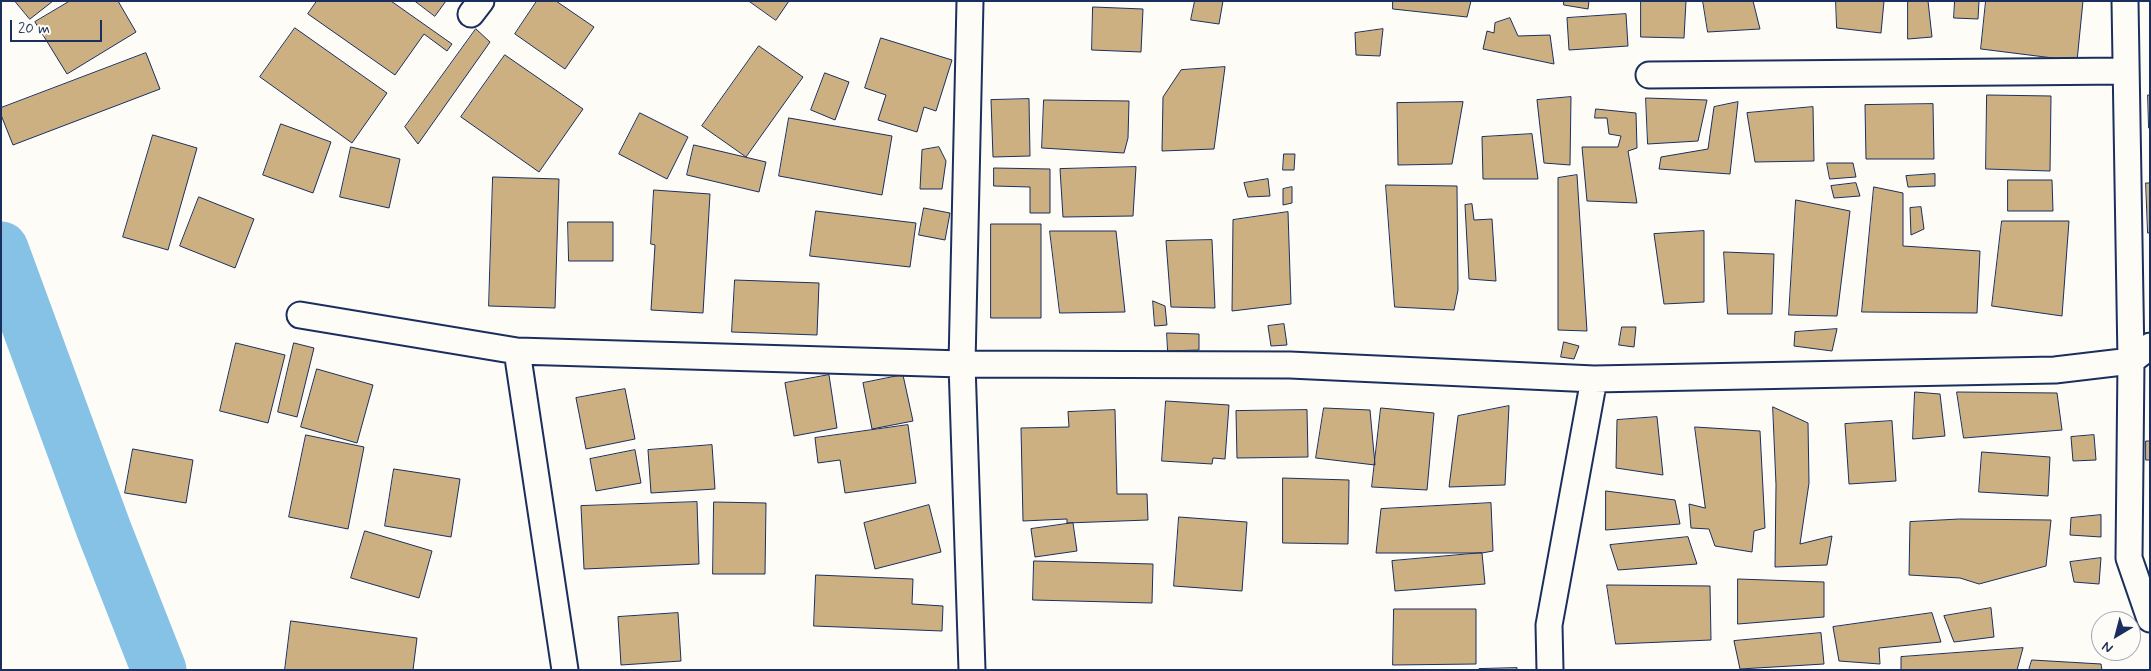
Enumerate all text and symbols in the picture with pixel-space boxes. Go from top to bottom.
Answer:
scale bar [12,10,105,42]
text: 20 m [18,19,50,39]
north arrow [2091,611,2141,661]
text: N [2098,637,2117,657]

